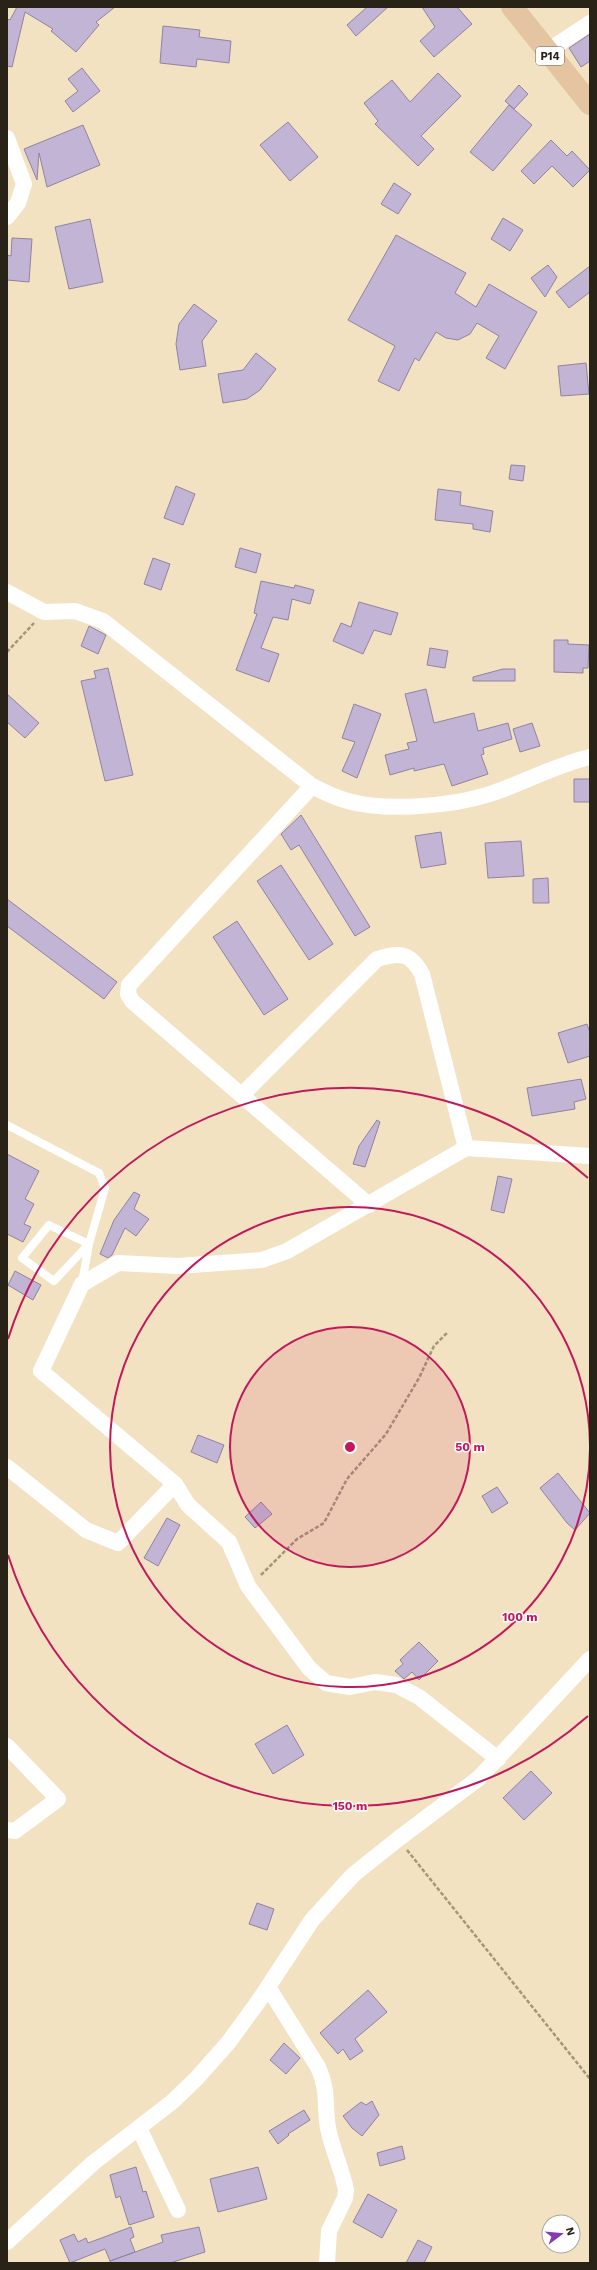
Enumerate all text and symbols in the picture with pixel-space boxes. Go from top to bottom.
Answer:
road number: P14 [536,47,564,65]
centre of rings [343,1440,357,1454]
text: 50 m [455,1440,485,1454]
text: 100 m [502,1610,538,1624]
text: 150 m [333,1799,367,1813]
north arrow [541,2214,581,2254]
text: N [563,2226,578,2237]

